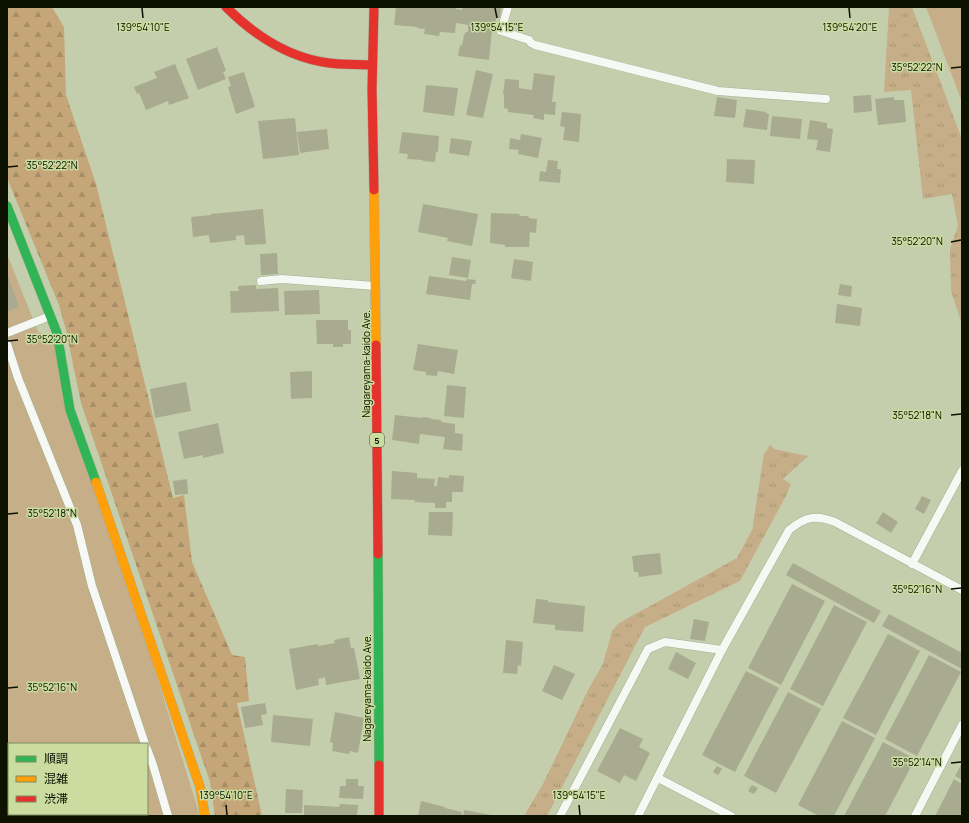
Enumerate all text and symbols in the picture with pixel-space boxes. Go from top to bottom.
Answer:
text: 139°54'10"E [116,20,170,34]
text: 139°54'15"E [471,20,524,34]
text: 139°54'20"E [822,20,878,34]
text: 35°52'22"N [891,60,943,74]
text: 35°52'22"N [26,158,78,172]
text: 35°52'20"N [891,234,943,248]
street label: Nagareyama-kaido Ave. [359,310,373,418]
text: 35°52'20"N [26,332,78,346]
text: 35°52'18"N [892,408,942,422]
road number: 5 [370,433,384,447]
text: 35°52'18"N [27,506,77,520]
text: 35°52'16"N [892,582,942,596]
street label: Nagareyama-kaido Ave. [360,634,374,742]
text: 35°52'16"N [27,680,77,694]
legend [8,743,148,815]
text: 順調 [44,750,68,767]
text: 35°52'14"N [892,755,942,769]
text: 混雑 [44,770,68,787]
text: 139°54'10"E [199,788,253,802]
text: 139°54'15"E [553,788,606,802]
text: 渋滞 [44,790,68,807]

